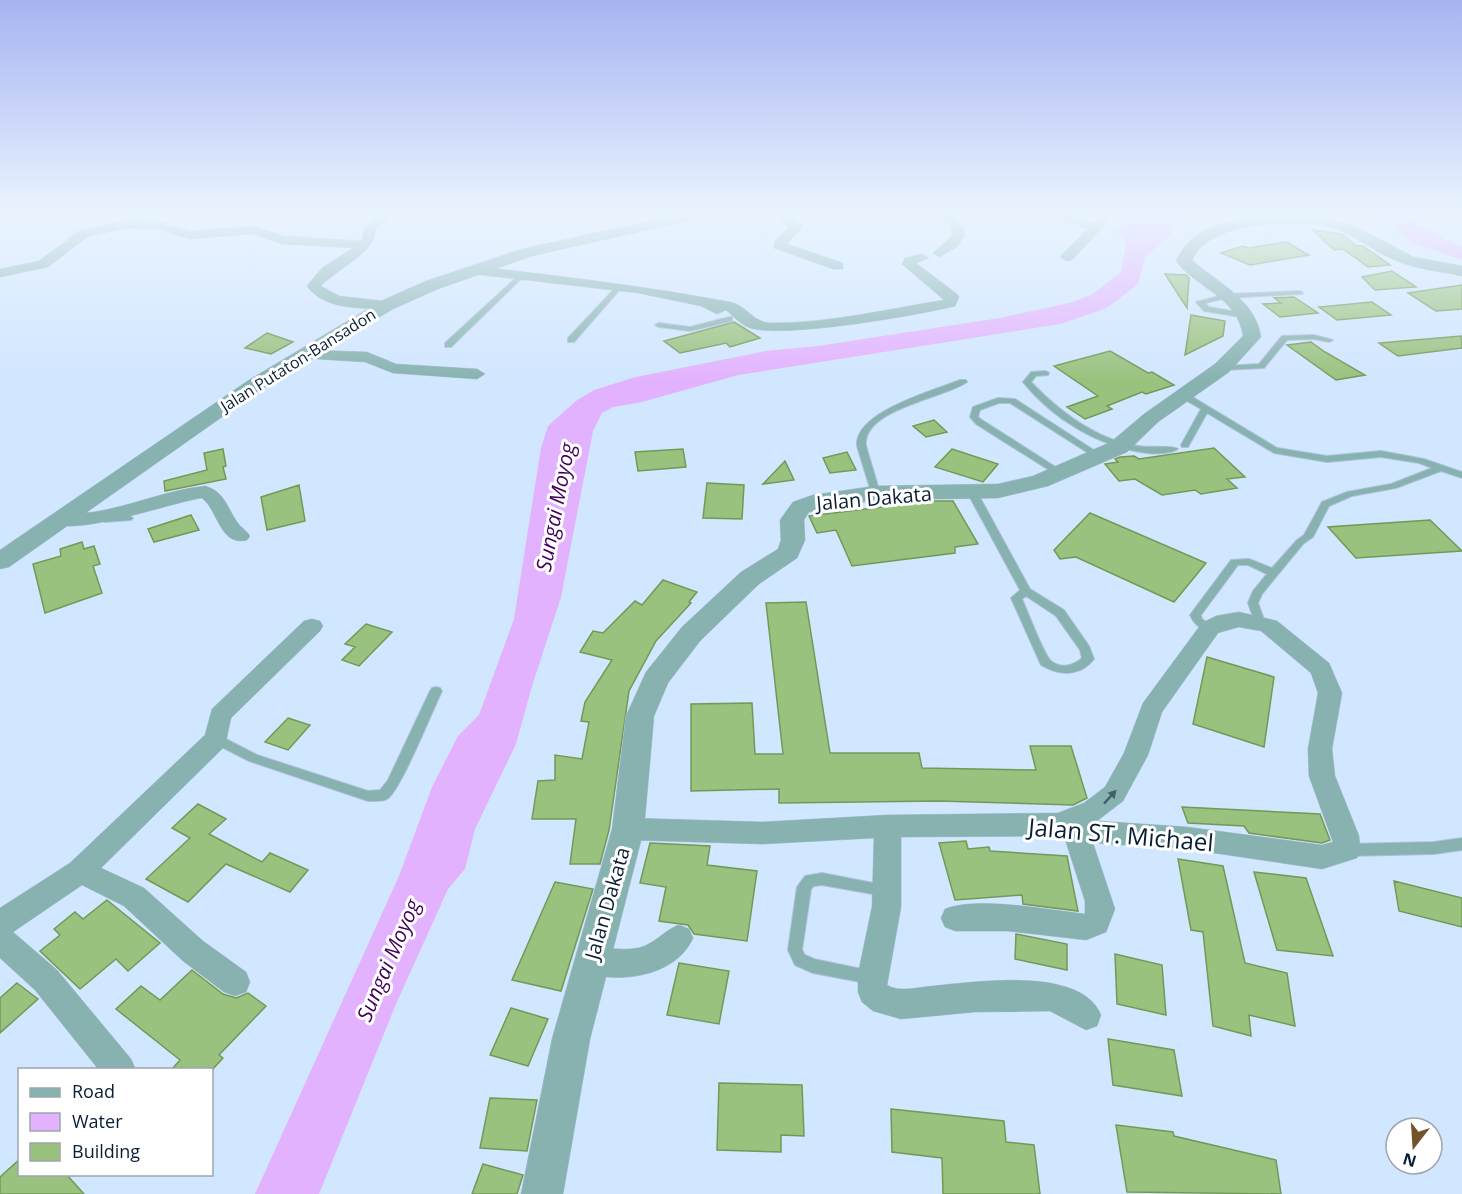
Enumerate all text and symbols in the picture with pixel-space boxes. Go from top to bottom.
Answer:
street label: Jalan Putaton-Bansadon [214,303,380,418]
water label: Sungai Moyog [529,439,581,574]
street label: Jalan Dakata [813,480,933,517]
one-way arrow [1103,790,1117,805]
street label: Jalan ST. Michael [1025,809,1215,859]
street label: Jalan Dakata [578,844,636,964]
water label: Sungai Moyog [350,894,427,1025]
legend [18,1068,213,1176]
text: Road [72,1079,115,1103]
text: Water [72,1109,123,1133]
north arrow [1384,1116,1444,1176]
text: Building [72,1139,140,1163]
text: N [1400,1148,1419,1173]

